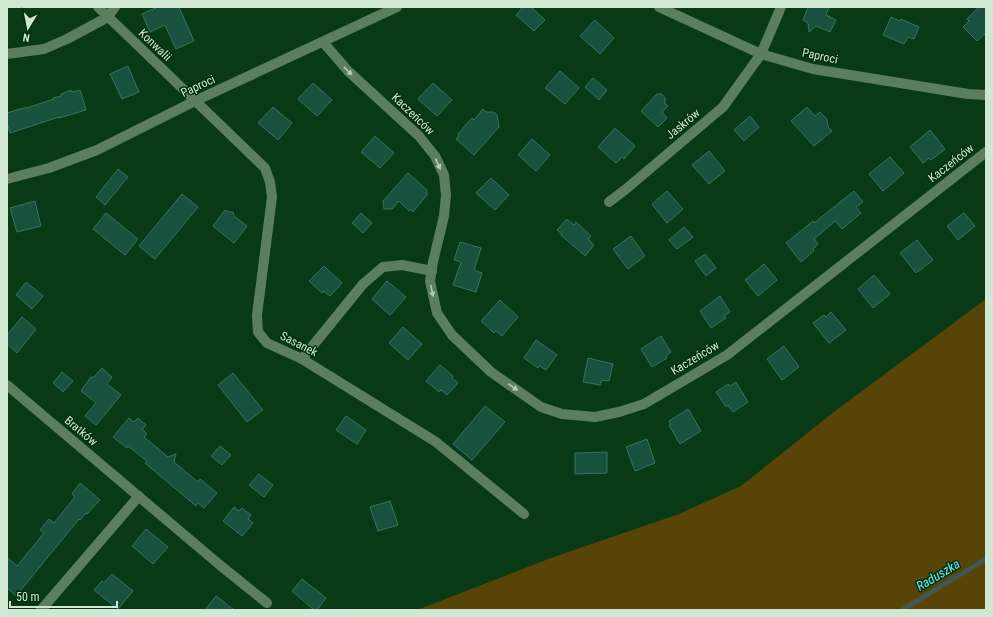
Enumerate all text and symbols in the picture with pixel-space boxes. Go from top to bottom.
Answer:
north arrow [8,8,48,48]
street label: Konwalii [136,26,174,64]
text: N [22,30,31,44]
street label: Paproci [801,45,839,67]
one-way arrow [344,66,353,76]
street label: Paproci [179,72,217,100]
street label: Kaczeńców [389,90,437,138]
street label: Jaskrów [663,106,703,142]
street label: Kaczeńców [925,141,977,185]
one-way arrow [435,158,441,170]
one-way arrow [430,285,436,297]
street label: Sasanek [278,329,321,360]
street label: Kaczeńców [668,338,722,378]
one-way arrow [508,383,518,391]
street label: Bratków [62,413,100,449]
water label: Raduszka [914,556,962,594]
scale bar [10,583,117,609]
text: 50 m [16,590,40,604]

